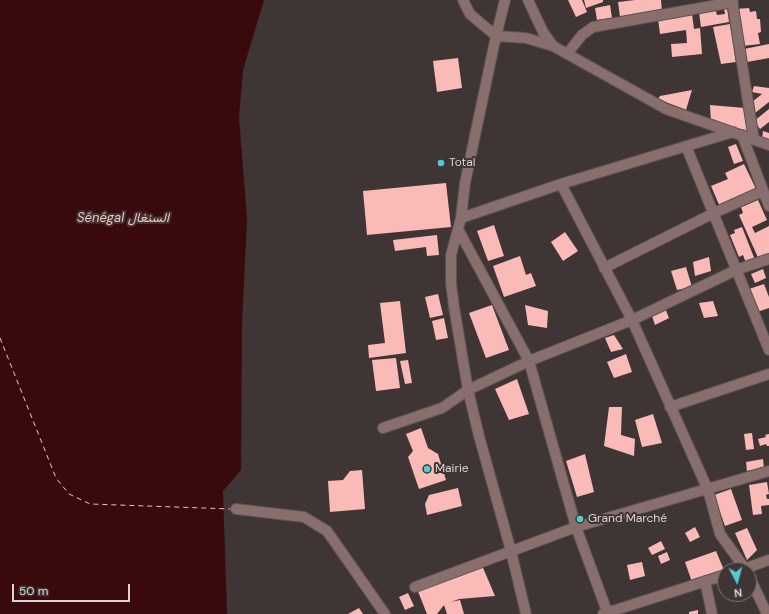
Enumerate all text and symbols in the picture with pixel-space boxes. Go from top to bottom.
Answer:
place label: Total [449,156,475,170]
marker: Total [436,158,446,168]
water label: Sénégal السنغال [77,211,169,227]
place label: Mairie [435,462,469,476]
marker: Mairie [422,464,432,474]
place label: Grand Marché [588,512,667,526]
marker: Grand Marché [575,514,585,524]
north arrow [717,562,757,602]
scale bar [14,576,132,602]
text: 50 m [19,583,48,599]
text: N [733,586,743,600]

